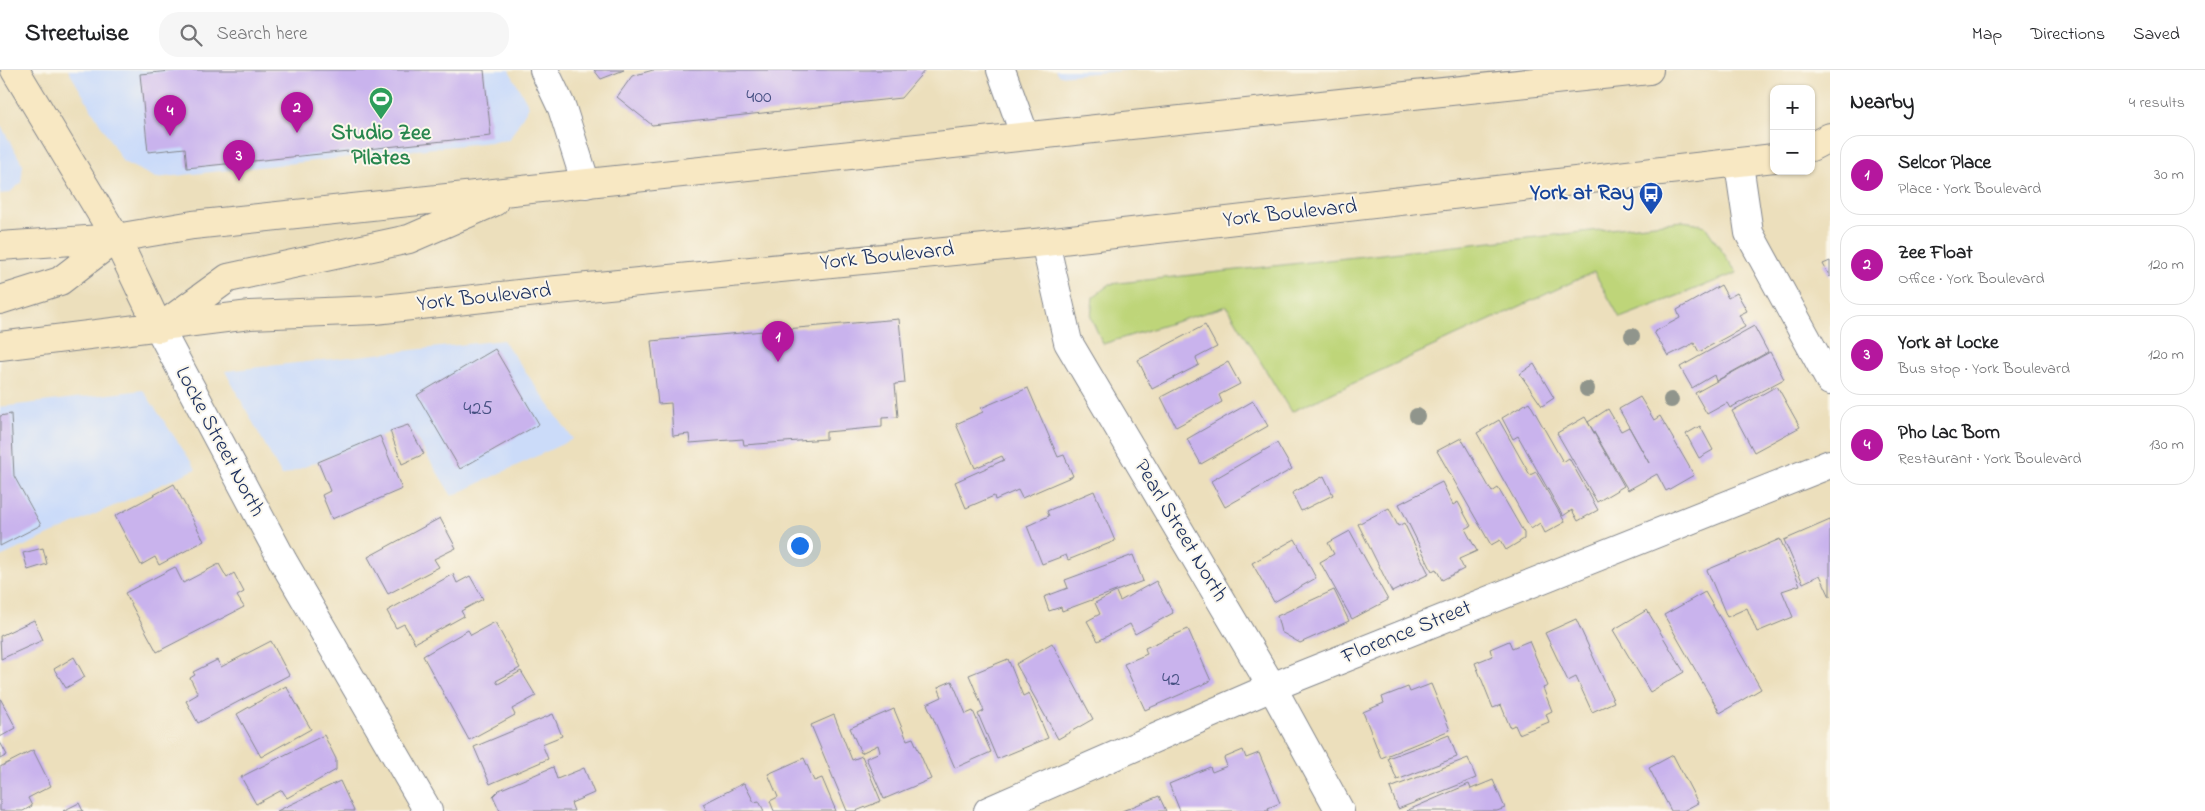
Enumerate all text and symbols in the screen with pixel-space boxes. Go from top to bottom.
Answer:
search box [159,12,509,57]
text: Streetwise [25,17,129,52]
icon: search [177,21,205,49]
text: Search here [217,21,308,48]
text: Map [1972,22,2002,48]
text: Directions [2030,22,2105,48]
text: Saved [2133,22,2180,48]
house number: 400 [746,83,772,112]
map controls [1770,85,1815,175]
button: + [1770,85,1815,130]
sports icon: Studio Zee Pilates [368,86,394,120]
text: Nearby [1850,88,1914,118]
text: 4 results [2129,91,2185,115]
pin: 2 [281,92,313,133]
pin: 4 [154,95,186,136]
place label: Studio Zee Pilates [331,118,432,175]
button: − [1770,130,1815,175]
pin: 3 [223,140,255,181]
text: Selcor Place [1898,150,1991,177]
text: 1 [1864,163,1870,187]
text: 30 m [2154,163,2184,187]
text: Place · York Boulevard [1898,177,2041,201]
place label: York at Ray [1529,178,1634,211]
bus stop icon: York at Ray [1638,181,1664,215]
street label: York Boulevard [1221,191,1359,237]
street label: York Boulevard [818,234,956,280]
text: Zee Float [1898,240,1973,267]
text: 2 [1863,253,1871,277]
text: 120 m [2148,253,2184,277]
text: Office · York Boulevard [1898,267,2044,291]
street label: York Boulevard [415,275,553,321]
pin: 1 [762,321,794,362]
text: York at Locke [1898,330,1999,357]
text: 3 [1864,343,1870,367]
text: 120 m [2148,343,2184,367]
text: Bus stop · York Boulevard [1898,357,2070,381]
street label: Locke Street North [166,361,272,523]
house number: 425 [463,395,493,424]
text: Pho Lac Born [1898,420,2000,447]
text: 4 [1864,433,1870,457]
text: 130 m [2149,433,2184,457]
text: Restaurant · York Boulevard [1898,447,2082,471]
street label: Pearl Street North [1125,454,1235,608]
your location [787,533,813,559]
street label: Florence Street [1336,592,1477,674]
house number: 42 [1162,666,1180,695]

